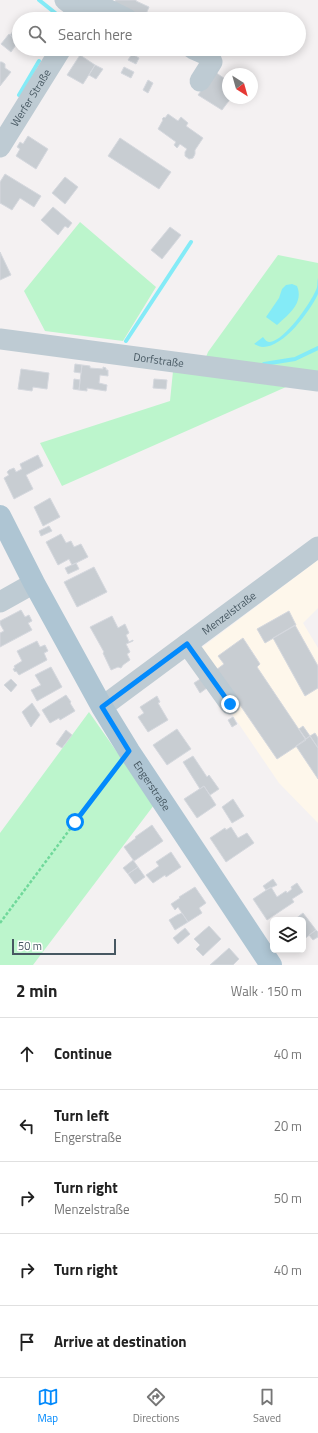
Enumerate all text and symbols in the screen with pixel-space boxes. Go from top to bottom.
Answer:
search box [12,12,306,56]
icon: search [26,23,48,45]
text: Search here [58,23,132,46]
street label: Werfer Straße [7,65,55,130]
north arrow [222,68,258,104]
street label: Dorfstraße [132,349,185,371]
street label: Menzelstraße [198,587,260,638]
route end [221,695,239,713]
street label: Engerstraße [130,758,175,814]
route start [66,813,84,831]
map controls [270,917,306,953]
button: layers [270,917,306,953]
scale bar [12,937,116,956]
text: 50 m [18,938,42,954]
text: 2 min [16,978,57,1004]
text: Walk · 150 m [231,981,302,1001]
text: Continue [54,1042,112,1065]
icon: ahead [16,1043,38,1065]
text: 40 m [274,1044,302,1064]
text: Turn left [54,1104,109,1127]
icon: left [16,1115,38,1137]
text: 20 m [274,1116,302,1136]
text: Engerstraße [54,1127,122,1147]
text: Turn right [54,1176,118,1199]
icon: right [16,1187,38,1209]
text: 50 m [274,1188,302,1208]
text: Menzelstraße [54,1199,130,1219]
text: Turn right [54,1258,118,1281]
icon: right [16,1259,38,1281]
text: 40 m [274,1260,302,1280]
text: Arrive at destination [54,1330,187,1353]
icon: arrive [16,1331,38,1353]
tab: Map [37,1386,59,1426]
tab: Directions [133,1386,179,1426]
tab: Saved [253,1386,281,1426]

